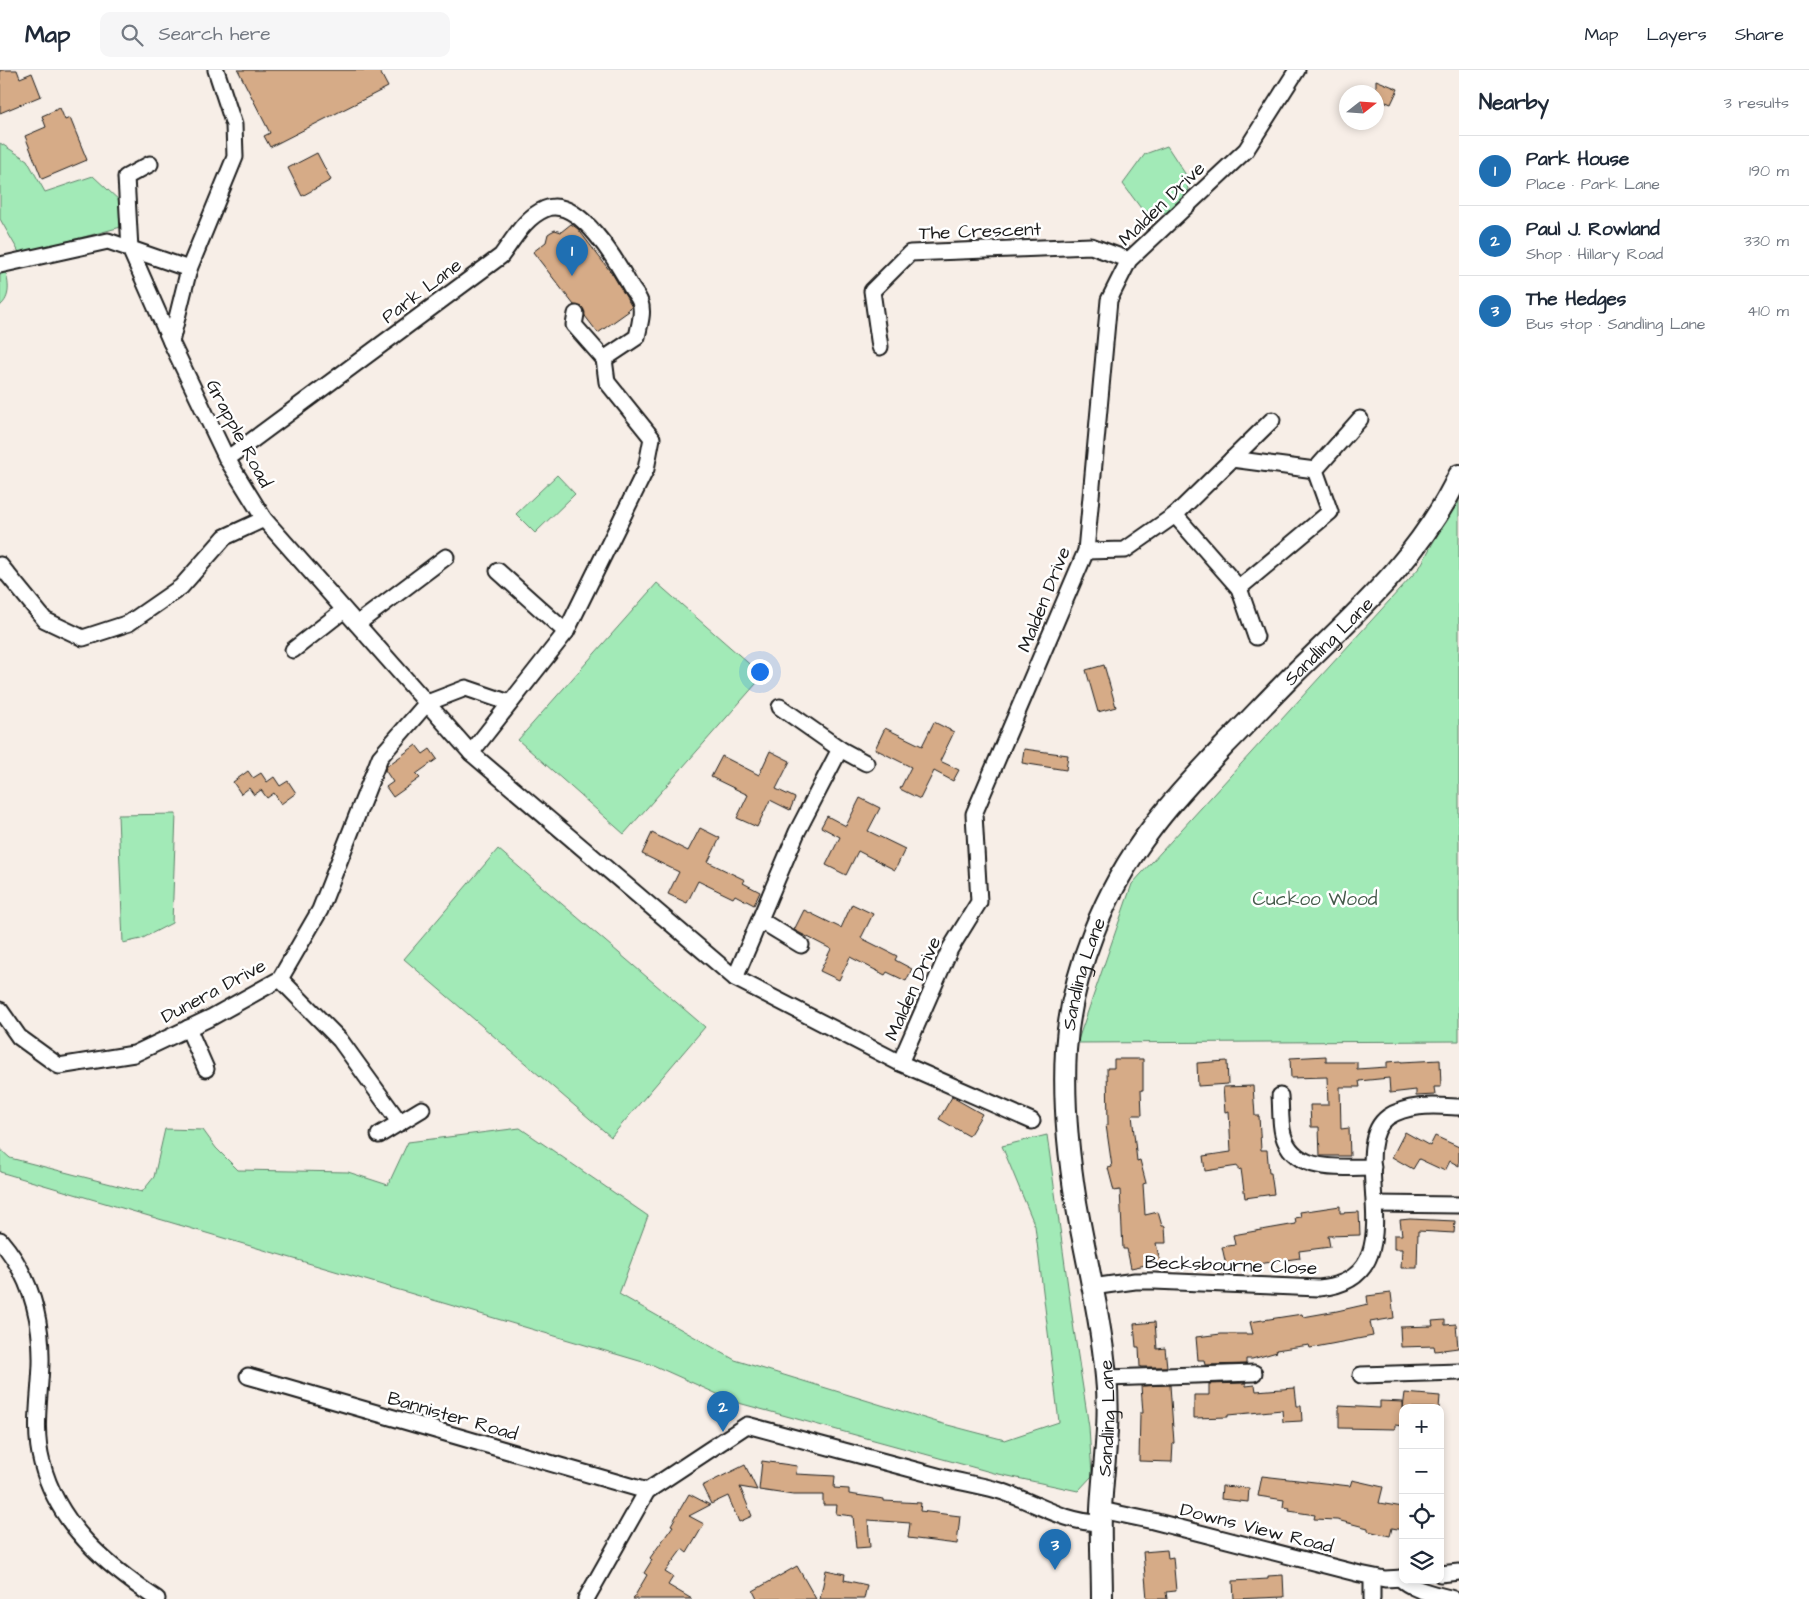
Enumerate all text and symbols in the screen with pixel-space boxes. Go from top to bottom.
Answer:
search box [100,12,450,57]
text: Map [25,18,70,52]
icon: search [118,21,146,49]
text: Search here [158,21,271,48]
text: Map [1584,22,1618,47]
text: Layers [1646,22,1707,47]
text: Share [1735,22,1784,47]
north arrow [1339,85,1384,130]
text: Nearby [1479,88,1549,117]
text: 3 results [1724,92,1789,114]
text: Park House [1526,146,1629,173]
street label: Malden Drive [1113,156,1211,252]
text: 1 [1494,160,1496,182]
text: 190 m [1749,160,1789,182]
text: Place · Park Lane [1526,173,1660,195]
street label: The Crescent [918,216,1042,247]
text: Paul J. Rowland [1526,216,1660,243]
text: 2 [1490,230,1500,252]
text: 330 m [1744,230,1789,252]
pin: 1 [556,235,588,276]
text: Shop · Hillary Road [1526,243,1663,265]
street label: Park Lane [376,252,468,330]
text: The Hedges [1526,286,1626,313]
text: 3 [1491,300,1499,322]
text: 410 m [1747,300,1789,322]
text: Bus stop · Sandling Lane [1526,313,1706,335]
street label: Grapple Road [199,375,279,493]
street label: Malden Drive [1011,543,1078,656]
street label: Sandling Lane [1278,591,1380,692]
your location [747,659,773,685]
park label: Cuckoo Wood [1253,886,1378,913]
street label: Sandling Lane [1056,913,1113,1032]
street label: Malden Drive [878,932,948,1045]
street label: Dunera Drive [156,952,271,1030]
street label: Becksbourne Close [1144,1249,1318,1282]
street label: Sandling Lane [1091,1359,1124,1478]
street label: Bannister Road [384,1385,521,1448]
pin: 2 [707,1391,739,1432]
map controls [1399,1404,1444,1584]
button: + [1399,1404,1444,1449]
button: − [1399,1449,1444,1494]
button: locate [1399,1494,1444,1539]
street label: Downs View Road [1177,1496,1336,1561]
pin: 3 [1039,1529,1071,1570]
button: layers [1399,1539,1444,1584]

